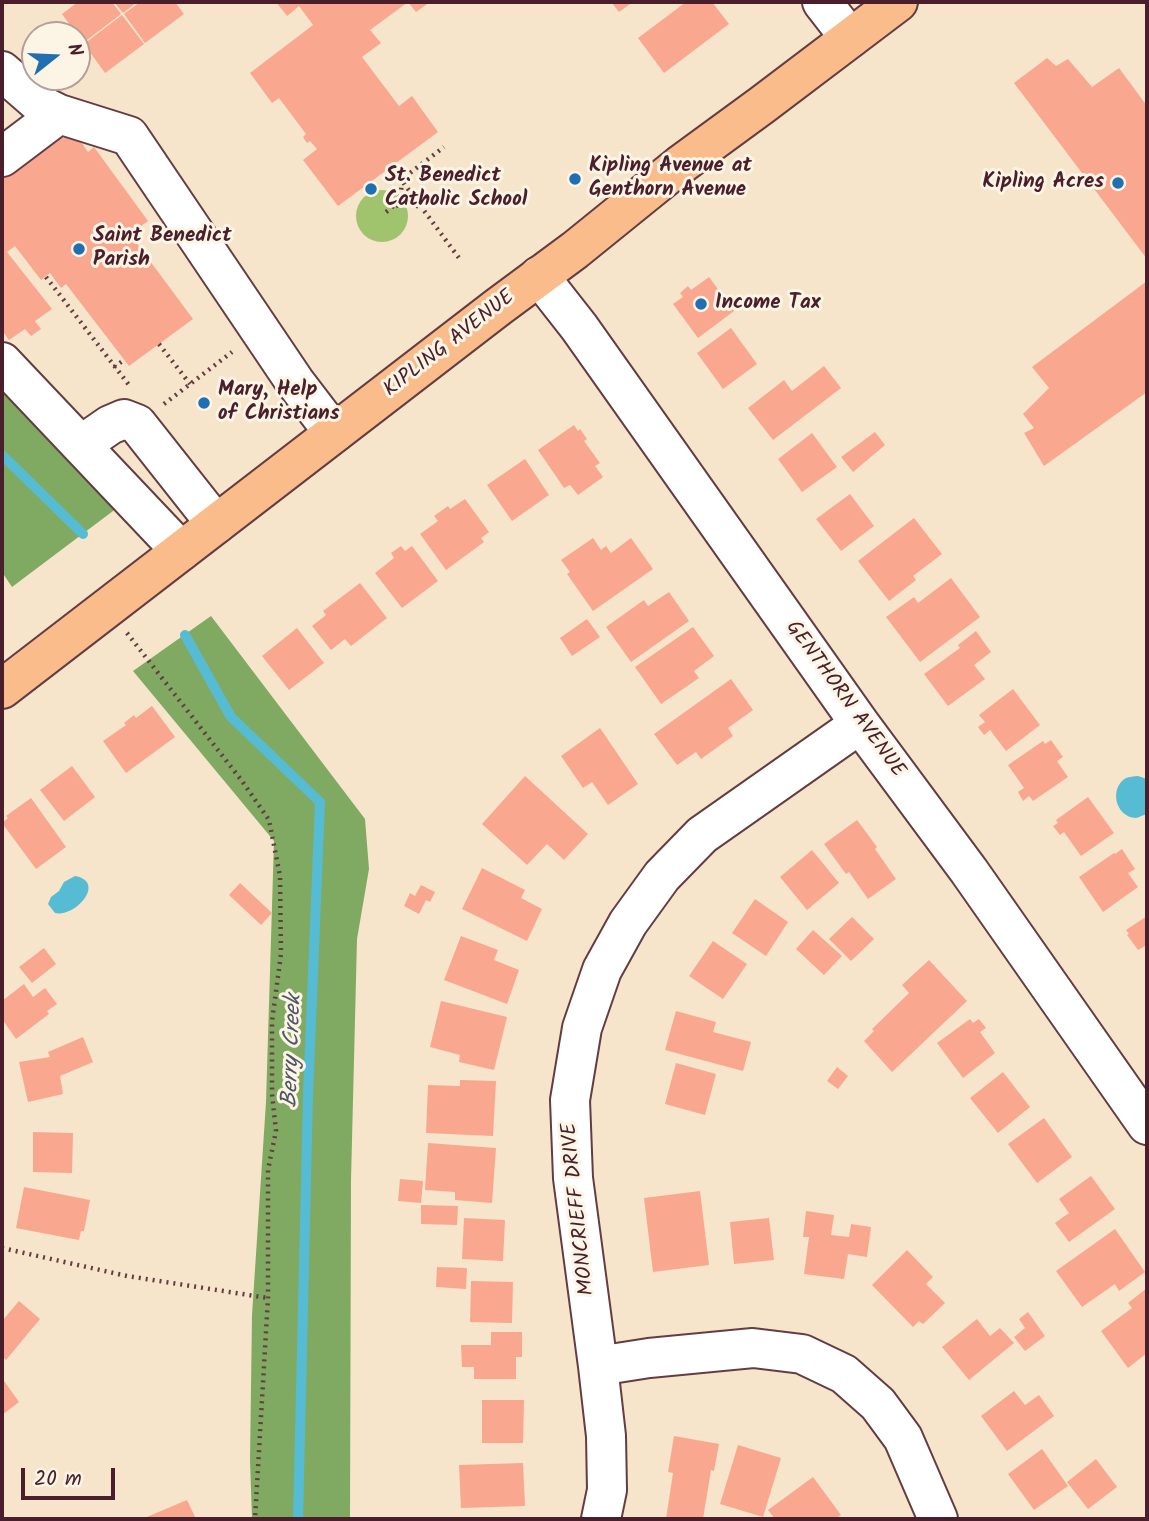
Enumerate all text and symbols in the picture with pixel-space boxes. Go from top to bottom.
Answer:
north arrow [21,21,91,91]
text: N [58,40,90,60]
place label: Kipling Avenue at Genthorn Avenue [589,154,752,204]
place label: St. Benedict Catholic School [385,164,527,214]
place label: Kipling Acres [983,170,1104,196]
marker: Kipling Avenue at Genthorn Avenue [567,171,583,187]
marker: Kipling Acres [1110,175,1126,191]
marker: St. Benedict Catholic School [363,181,379,197]
place label: Saint Benedict Parish [93,224,232,274]
marker: Saint Benedict Parish [71,241,87,257]
street label: KIPLING AVENUE [380,286,520,404]
place label: Income Tax [715,291,821,317]
marker: Income Tax [693,296,709,312]
place label: Mary, Help of Christians [218,378,340,428]
marker: Mary, Help of Christians [196,395,212,411]
street label: GENTHORN AVENUE [779,617,909,783]
water label: Berry Creek [278,994,310,1108]
street label: MONCRIEFF DRIVE [558,1121,602,1297]
scale bar [24,1454,119,1498]
text: 20 m [34,1463,82,1496]

